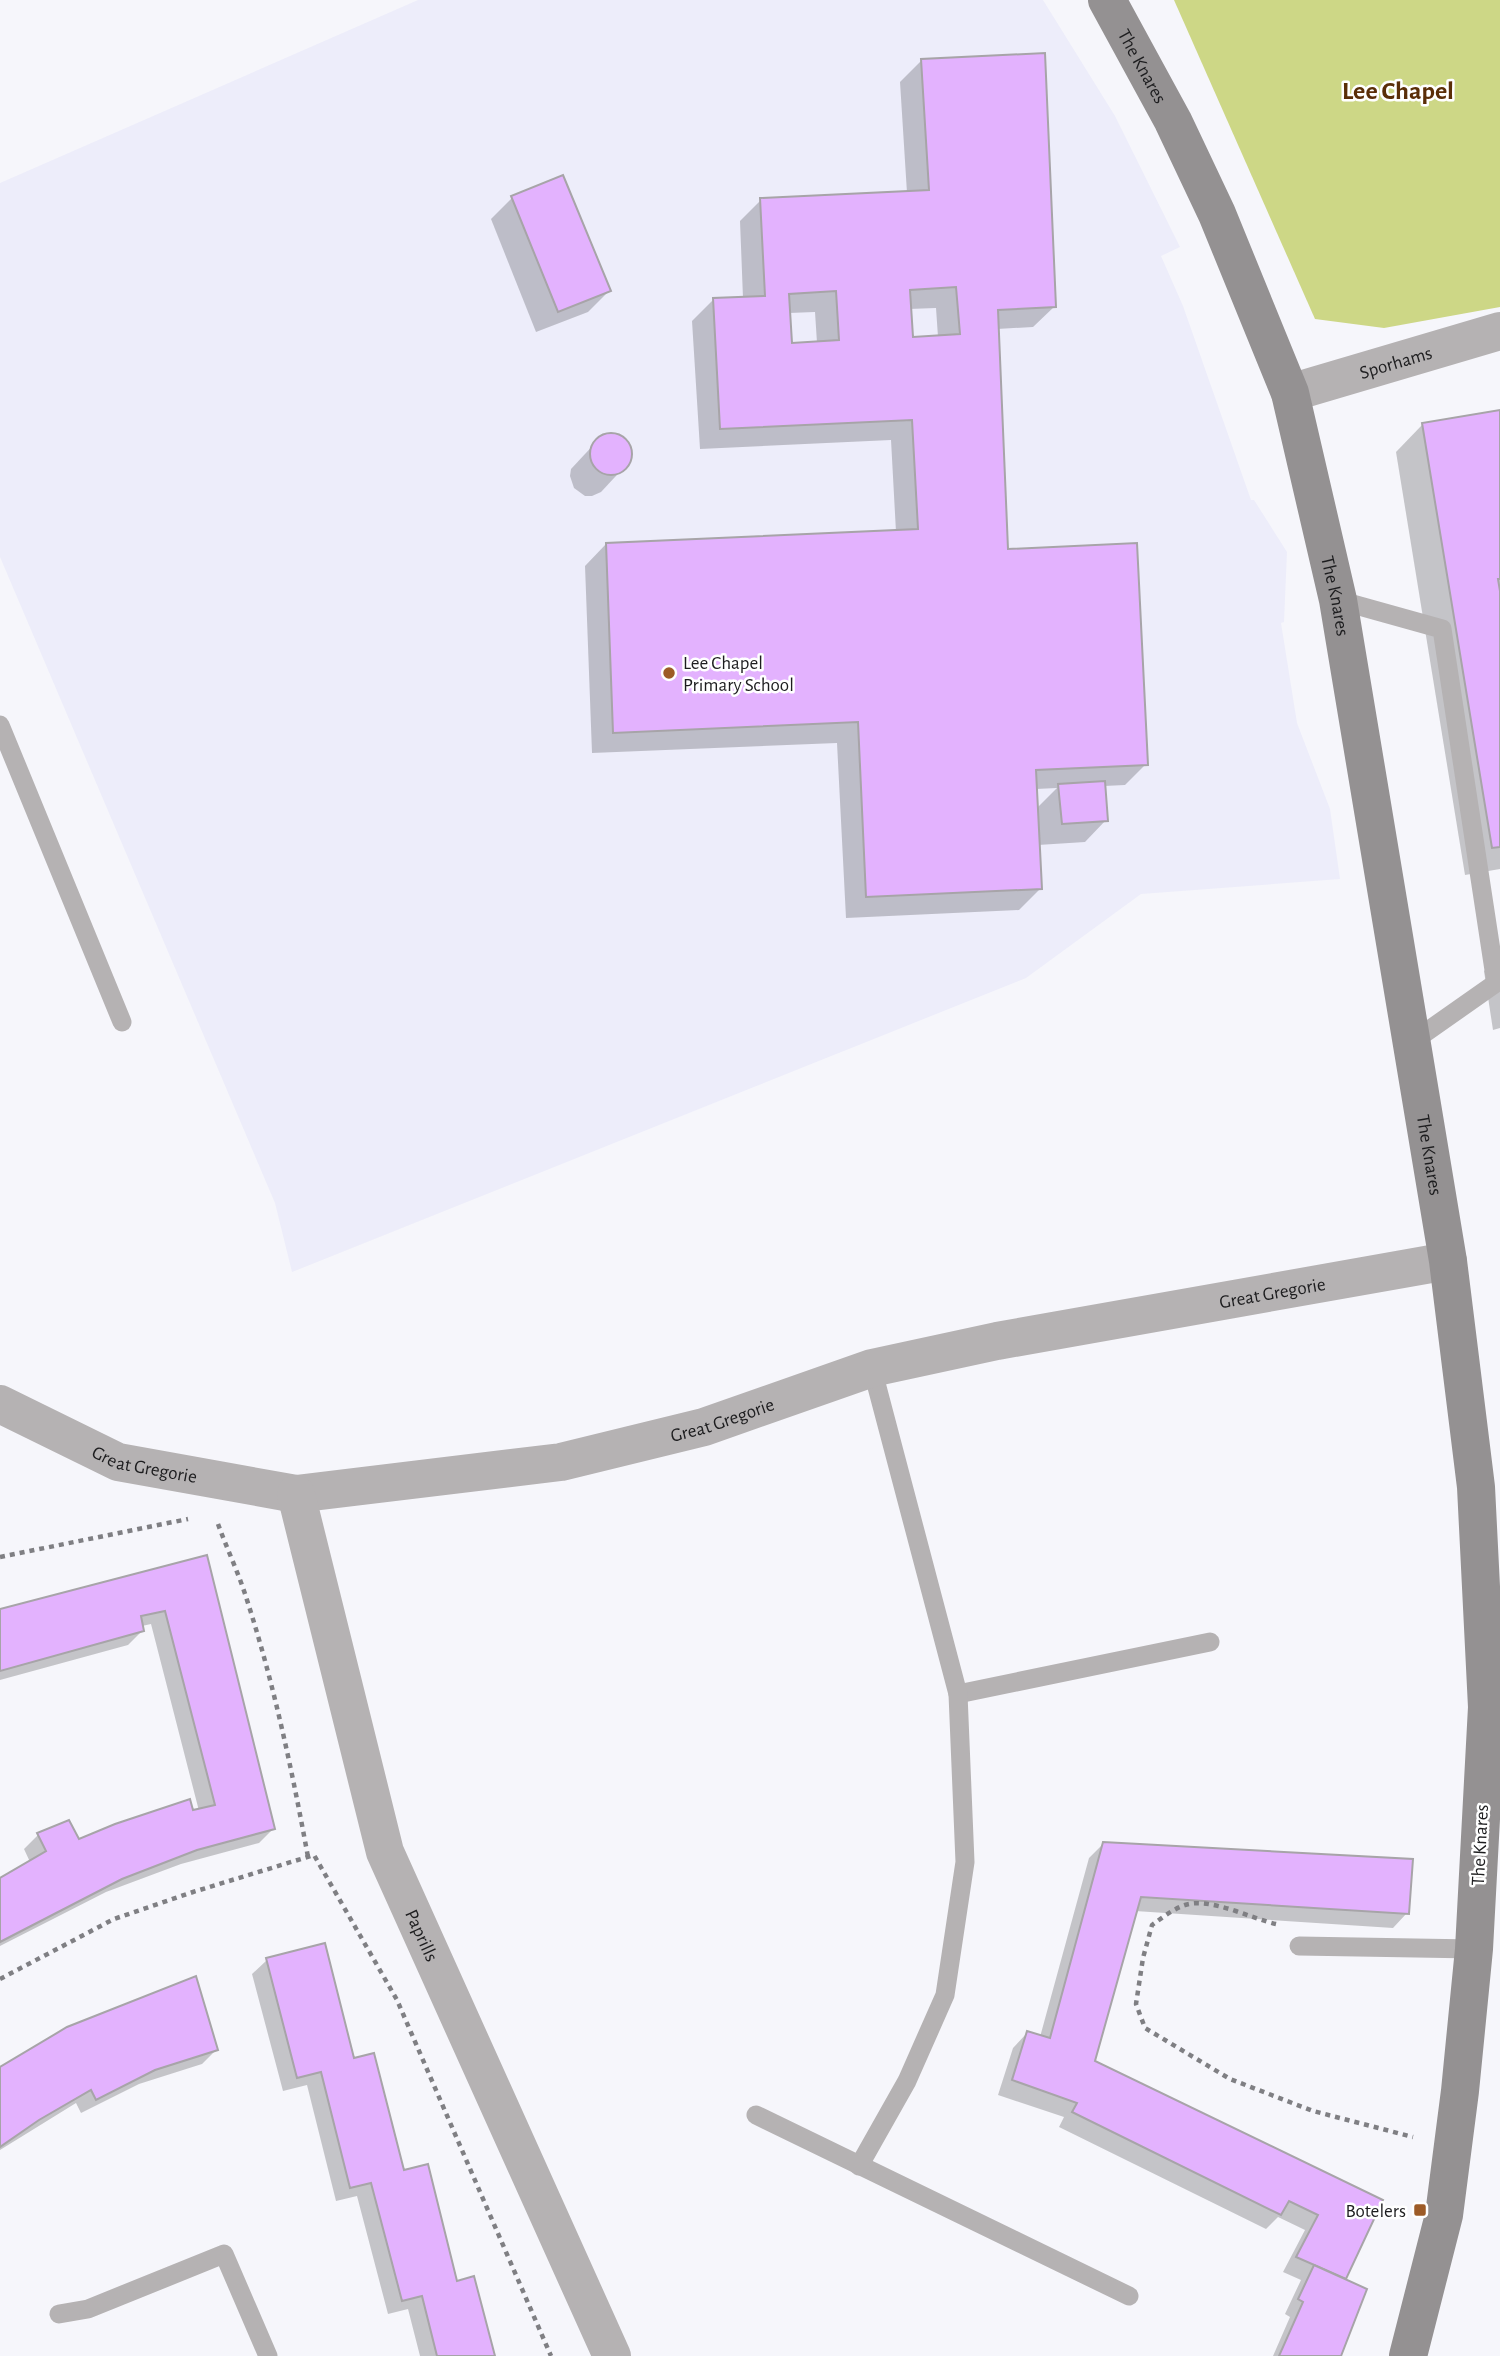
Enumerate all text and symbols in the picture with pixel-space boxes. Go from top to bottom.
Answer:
street label: The Knares [1114,26,1169,107]
district label: Lee Chapel [1342,78,1454,104]
street label: Sporhams [1357,344,1434,383]
street label: The Knares [1317,554,1352,638]
place label: Lee Chapel Primary School [683,654,794,695]
marker: Lee Chapel Primary School [661,665,677,681]
street label: The Knares [1413,1113,1445,1197]
street label: Great Gregorie [1218,1275,1327,1312]
street label: Great Gregorie [669,1395,777,1446]
street label: Great Gregorie [89,1443,198,1487]
street label: The Knares [1469,1804,1492,1886]
street label: Paprills [401,1907,441,1965]
place label: Botelers [1345,2202,1406,2221]
marker: Botelers [1412,2202,1428,2218]

